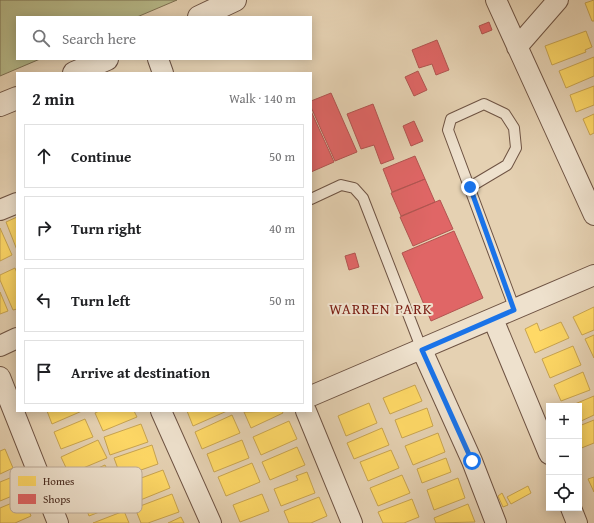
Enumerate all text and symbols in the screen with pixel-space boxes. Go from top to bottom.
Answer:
search box [16,16,312,60]
icon: search [30,27,52,49]
text: Search here [62,28,136,49]
text: 2 min [32,86,74,111]
text: Walk · 140 m [229,89,296,108]
icon: ahead [33,145,55,167]
text: Continue [71,146,132,167]
text: 50 m [269,147,295,166]
route end [461,178,479,196]
icon: right [33,217,55,239]
text: Turn right [71,218,142,239]
text: 40 m [269,219,295,238]
icon: left [33,289,55,311]
text: Turn left [71,290,130,311]
text: 50 m [269,291,295,310]
district label: WARREN PARK [329,298,433,319]
icon: arrive [33,361,55,383]
text: Arrive at destination [71,362,210,383]
map controls [546,403,582,511]
button: + [546,403,582,439]
button: − [546,439,582,475]
route start [463,452,481,470]
legend [10,467,142,513]
text: Homes [43,473,74,489]
button: locate [546,475,582,511]
text: Shops [43,491,70,507]

